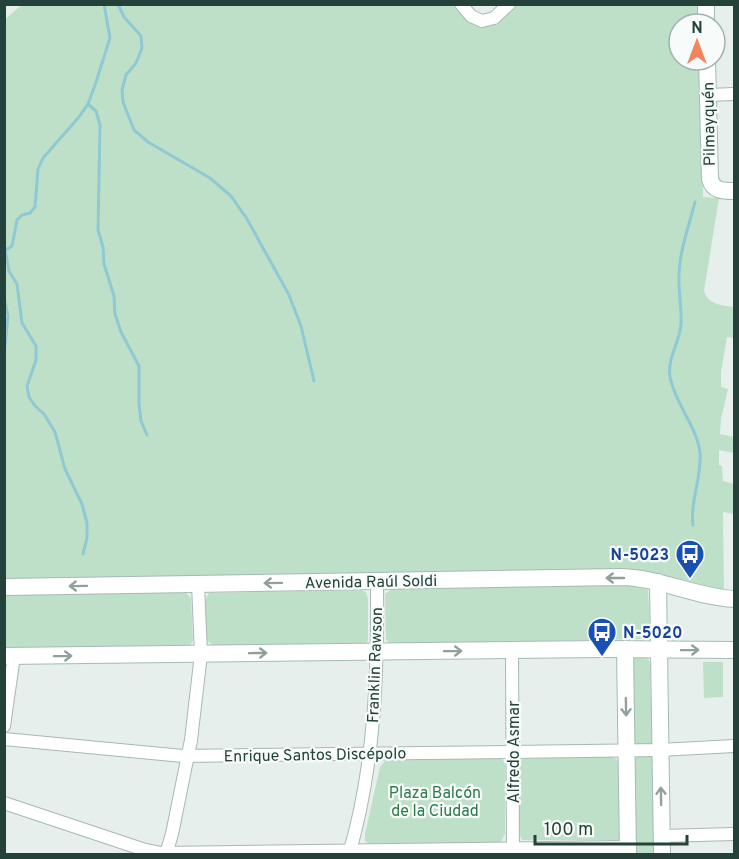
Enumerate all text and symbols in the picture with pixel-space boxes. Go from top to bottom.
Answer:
north arrow [667,12,727,72]
text: N [691,19,703,39]
street label: Pilmayquén [699,82,721,166]
bus stop icon: N-5023 [674,538,706,580]
place label: N-5023 [611,546,669,566]
street label: Avenida Raúl Soldi [305,572,437,594]
one-way arrow [606,572,626,584]
one-way arrow [264,577,284,589]
one-way arrow [69,580,89,592]
street label: Franklin Rawson [364,607,388,723]
bus stop icon: N-5020 [586,616,618,658]
place label: N-5020 [623,624,682,644]
one-way arrow [442,645,462,657]
one-way arrow [679,645,699,656]
one-way arrow [247,647,267,659]
one-way arrow [52,650,72,662]
one-way arrow [620,697,632,717]
street label: Alfredo Asmar [505,701,525,803]
street label: Enrique Santos Discépolo [224,744,407,768]
park label: Plaza Balcón de la Ciudad [389,784,481,822]
one-way arrow [655,787,667,807]
scale bar [535,808,686,846]
text: 100 m [544,819,593,842]

